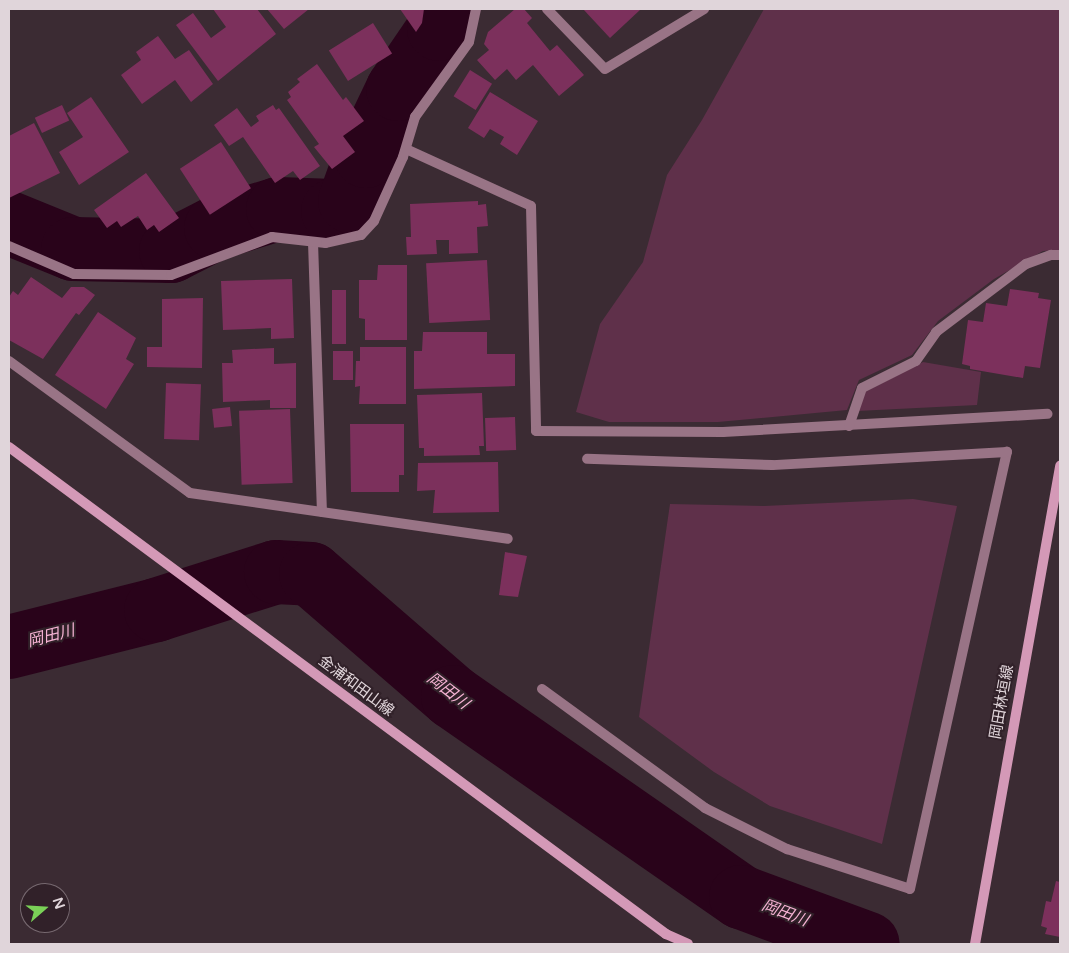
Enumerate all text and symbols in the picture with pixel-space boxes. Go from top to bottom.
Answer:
water label: 岡田川 [25,621,77,651]
street label: 金浦和田山線 [315,652,397,720]
street label: 岡田林垣線 [987,664,1017,740]
water label: 岡田川 [423,669,473,713]
north arrow [20,883,70,933]
text: N [49,895,69,911]
water label: 岡田川 [759,895,811,931]

